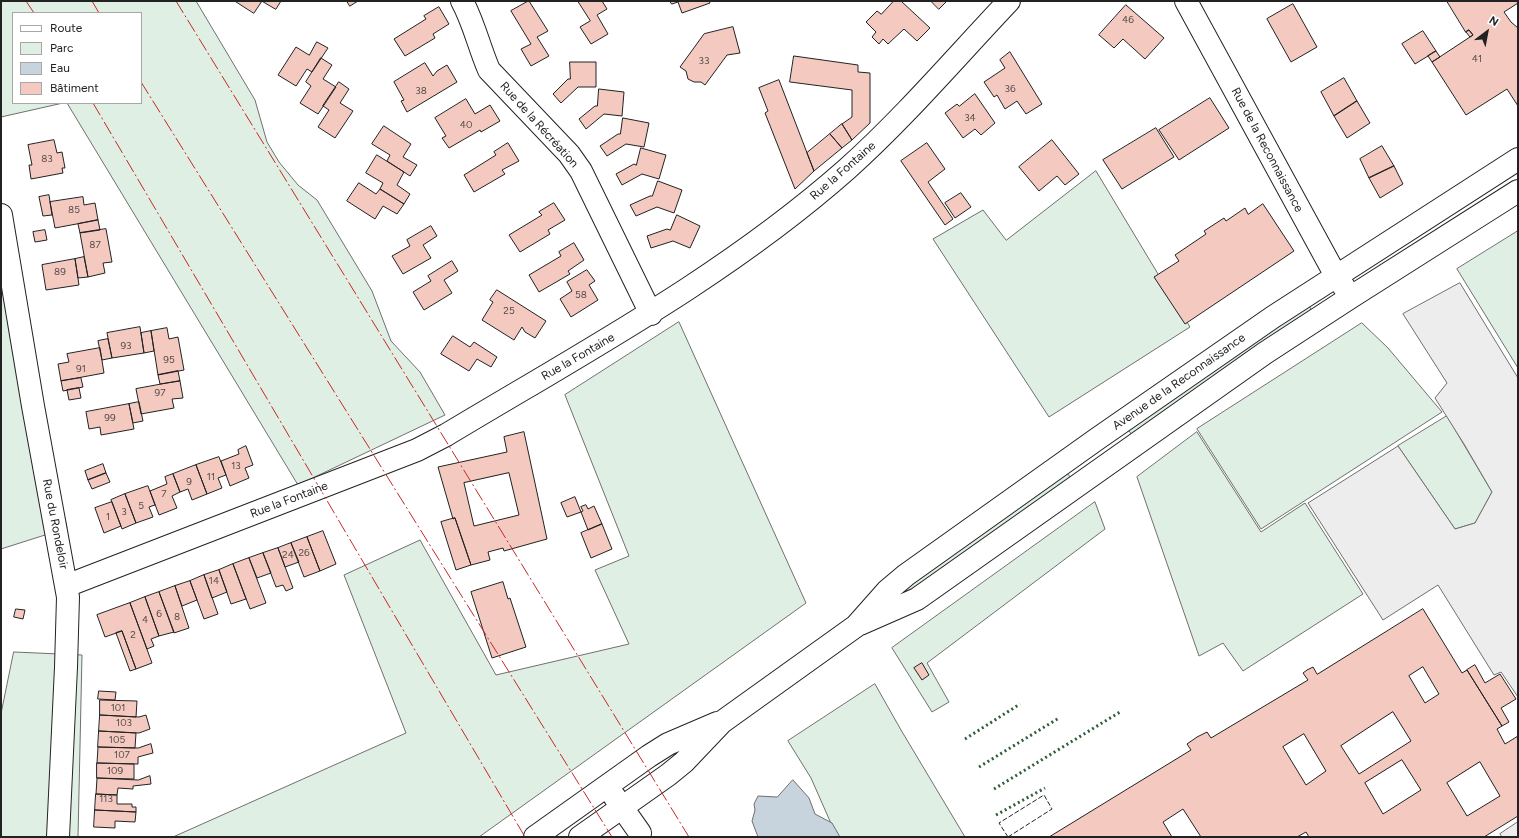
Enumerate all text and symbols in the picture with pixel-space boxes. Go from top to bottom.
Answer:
legend [12,12,142,104]
north arrow [1467,12,1507,52]
house number: 46 [1122,14,1134,26]
text: N [1487,14,1501,29]
text: Route [50,21,82,35]
text: Parc [50,41,74,55]
house number: 41 [1472,53,1482,65]
house number: 33 [699,55,709,67]
text: Eau [50,61,70,75]
street label: Rue de la Récréation [497,79,581,171]
text: Bâtiment [50,81,99,95]
house number: 36 [1004,83,1016,95]
house number: 38 [415,85,427,97]
street label: Rue de la Reconnaissance [1228,85,1306,215]
house number: 34 [964,112,976,124]
house number: 40 [460,119,472,131]
street label: Rue la Fontaine [807,139,879,203]
house number: 83 [41,153,53,165]
house number: 85 [68,204,80,216]
house number: 87 [89,239,101,251]
house number: 89 [54,266,66,278]
house number: 58 [575,289,587,301]
house number: 25 [503,305,515,317]
street label: Rue la Fontaine [539,330,617,384]
street label: Avenue de la Reconnaissance [1110,331,1248,433]
house number: 93 [120,340,132,352]
house number: 95 [163,354,175,366]
house number: 91 [76,363,86,375]
house number: 97 [154,387,166,399]
house number: 99 [104,412,116,424]
house number: 13 [231,460,241,472]
house number: 11 [207,471,215,483]
house number: 9 [186,476,192,488]
street label: Rue du Rondeloir [39,478,71,570]
street label: Rue la Fontaine [248,479,330,521]
house number: 7 [161,488,167,500]
house number: 5 [138,500,144,512]
house number: 3 [121,506,127,518]
house number: 1 [106,511,110,523]
house number: 26 [298,547,310,559]
house number: 24 [282,549,294,561]
house number: 14 [209,575,219,587]
house number: 6 [156,608,162,620]
house number: 8 [174,611,180,623]
house number: 4 [142,614,148,626]
house number: 2 [130,629,136,641]
house number: 101 [111,702,125,714]
house number: 103 [116,717,132,729]
house number: 105 [109,734,125,746]
house number: 107 [114,749,130,761]
house number: 109 [107,765,123,777]
house number: 113 [99,793,113,805]

